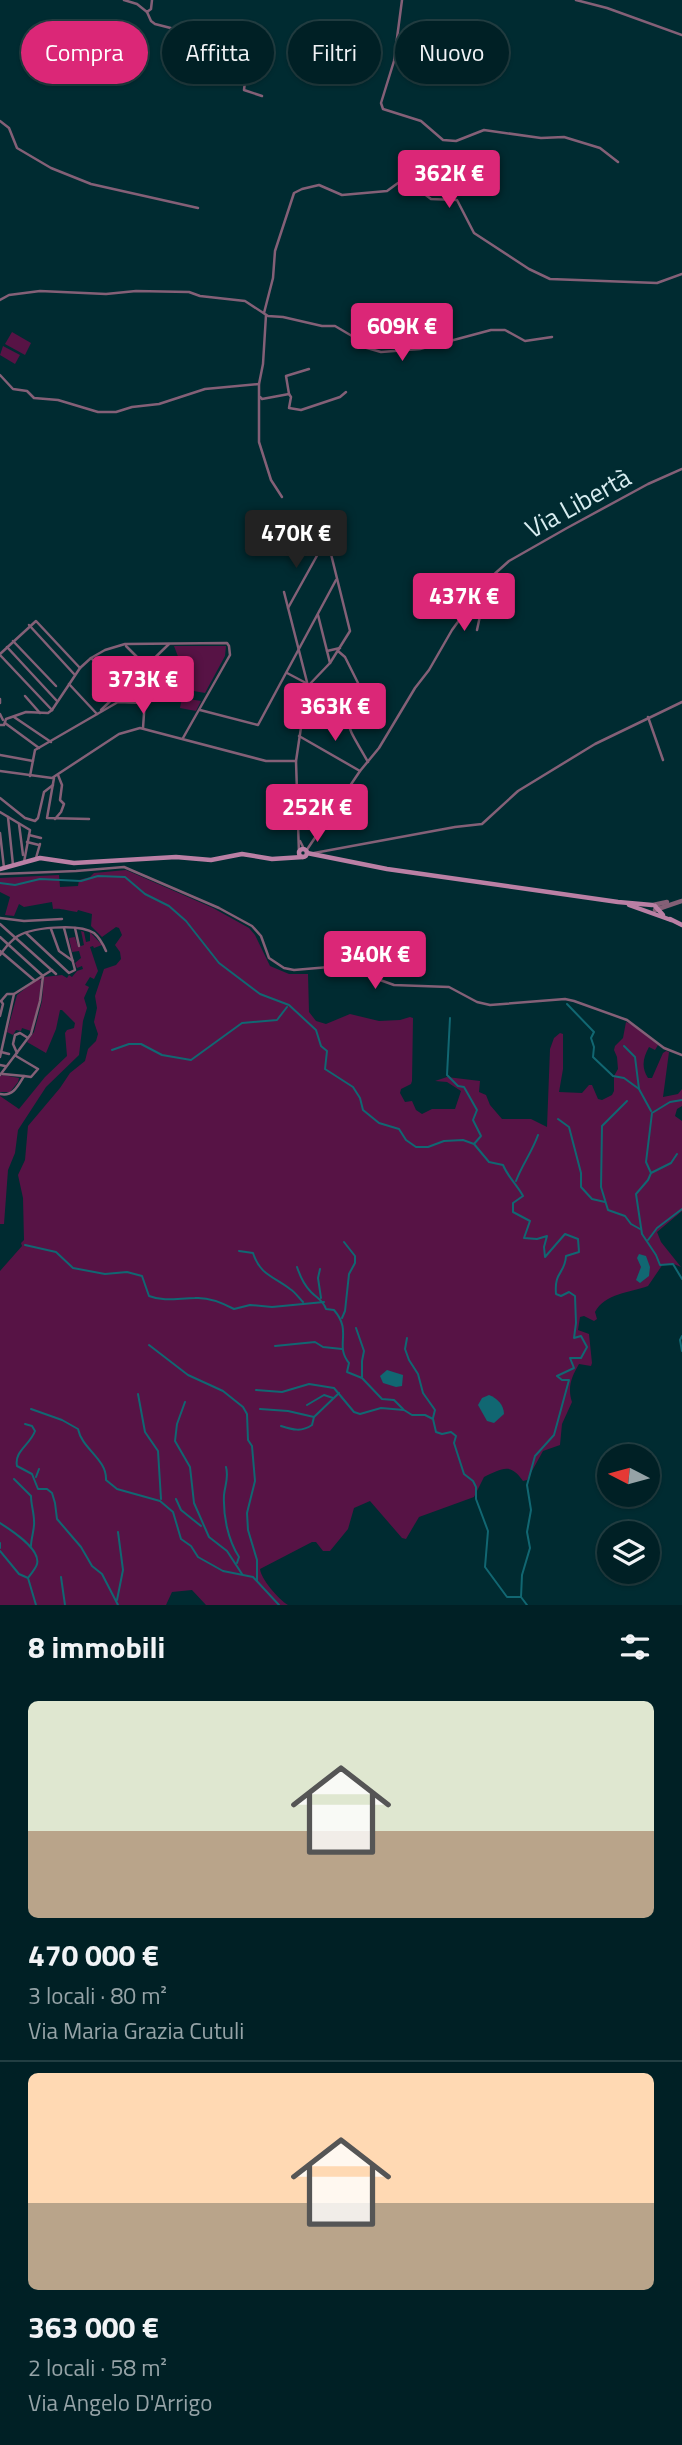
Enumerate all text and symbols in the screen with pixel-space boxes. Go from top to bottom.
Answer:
chip: Compra [21,21,148,84]
chip: Affitta [162,21,274,84]
chip: Filtri [288,21,381,84]
chip: Nuovo [395,21,509,84]
pin: 362K € [392,150,506,210]
text: 362K € [414,155,484,190]
pin: 609K € [345,304,459,363]
text: 609K € [367,308,437,343]
street label: Via Libertà [518,457,638,548]
pin: 470K € [239,510,353,570]
text: 470K € [261,515,331,550]
pin: 437K € [407,574,521,633]
text: 437K € [429,578,499,613]
pin: 373K € [86,656,200,716]
text: 373K € [108,661,178,696]
pin: 363K € [278,684,392,743]
text: 363K € [300,688,370,723]
pin: 252K € [260,784,374,844]
text: 252K € [282,789,352,824]
pin: 340K € [318,932,432,991]
text: 340K € [340,936,410,971]
north arrow [597,1444,660,1507]
map controls [597,1444,660,1584]
button: layers [597,1521,660,1584]
text: 8 immobili [28,1624,165,1670]
icon: filters [616,1628,654,1666]
icon: home [278,1747,404,1873]
text: 470 000 € [28,1932,159,1978]
text: 3 locali · 80 m² [28,1978,167,2013]
text: Via Maria Grazia Cutuli [28,2013,244,2048]
icon: home [278,2119,404,2245]
text: 363 000 € [28,2304,159,2350]
text: 2 locali · 58 m² [28,2350,167,2385]
text: Via Angelo D'Arrigo [28,2385,212,2420]

